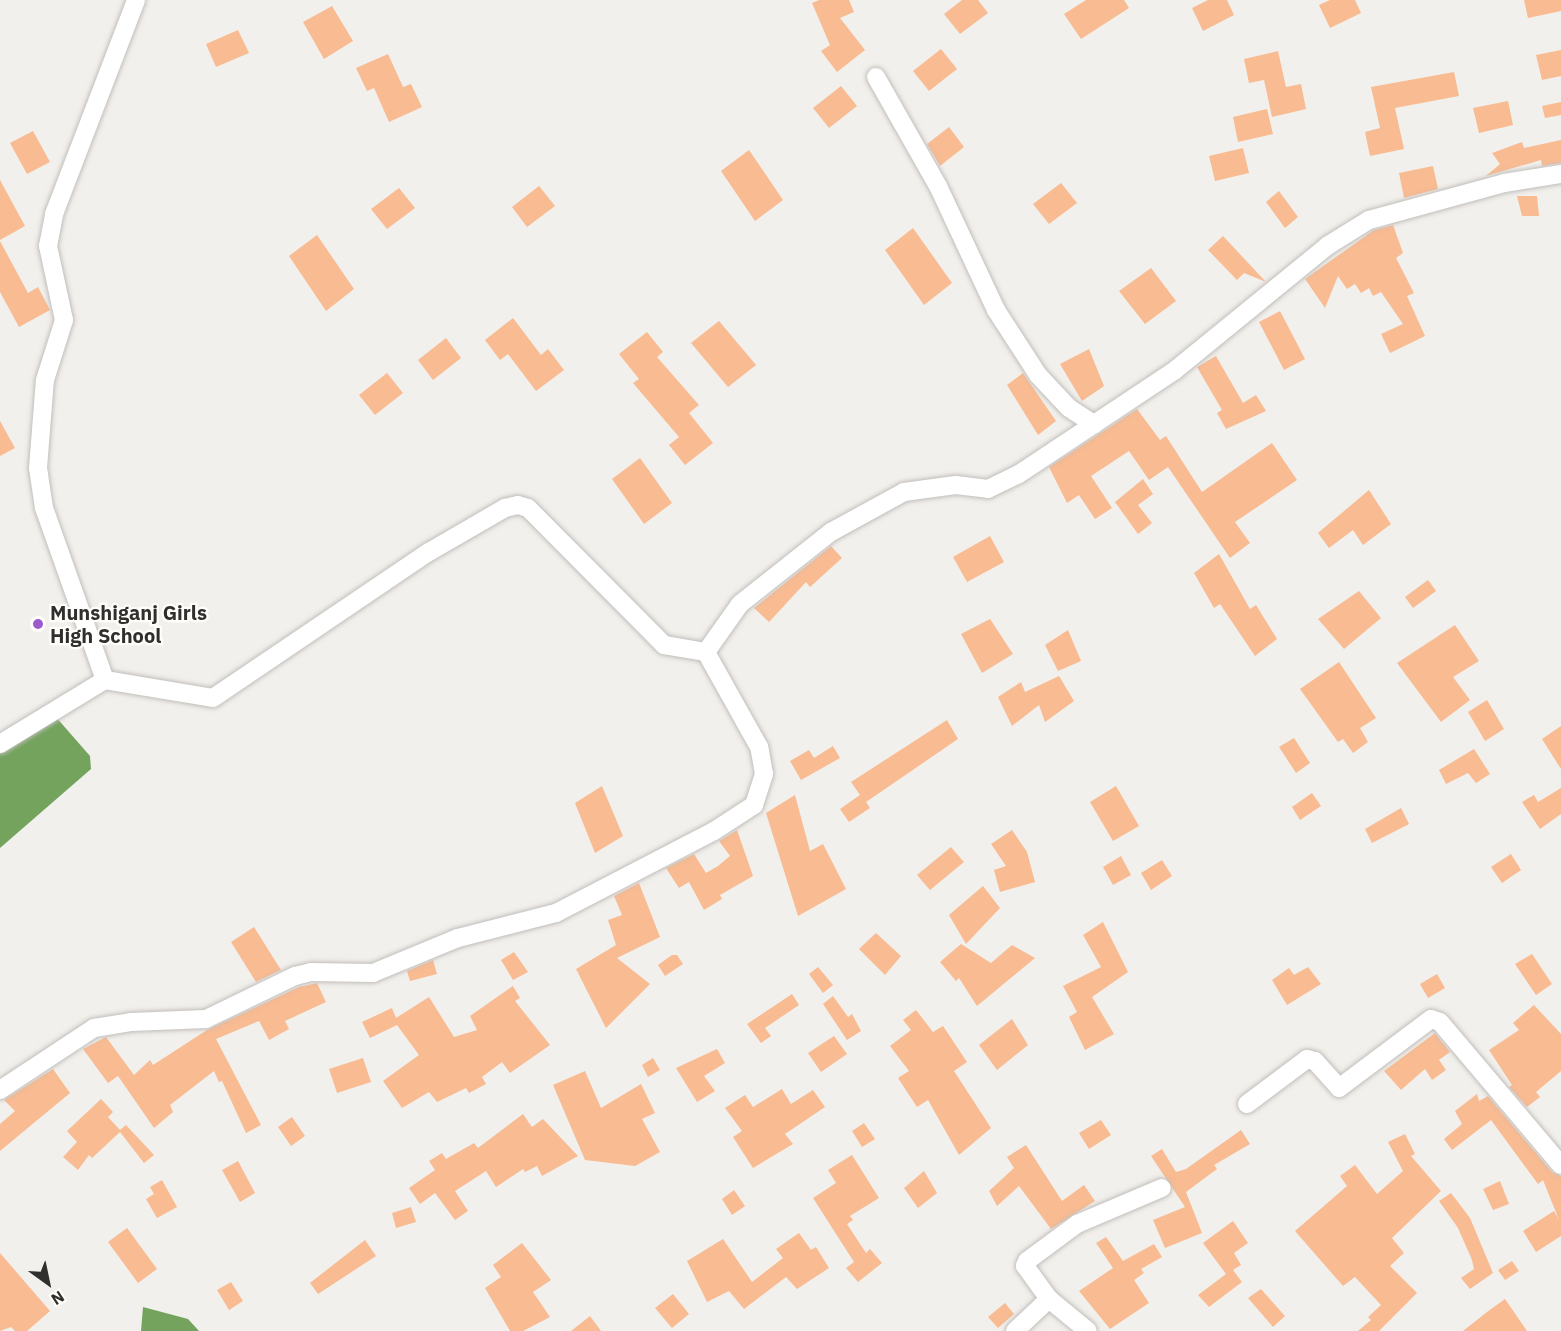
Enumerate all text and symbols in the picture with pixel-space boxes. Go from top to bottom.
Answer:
place label: Munshiganj Girls High School [50,600,207,647]
marker: Munshiganj Girls High School [31,617,45,631]
north arrow [18,1253,78,1313]
text: N [47,1287,68,1310]

